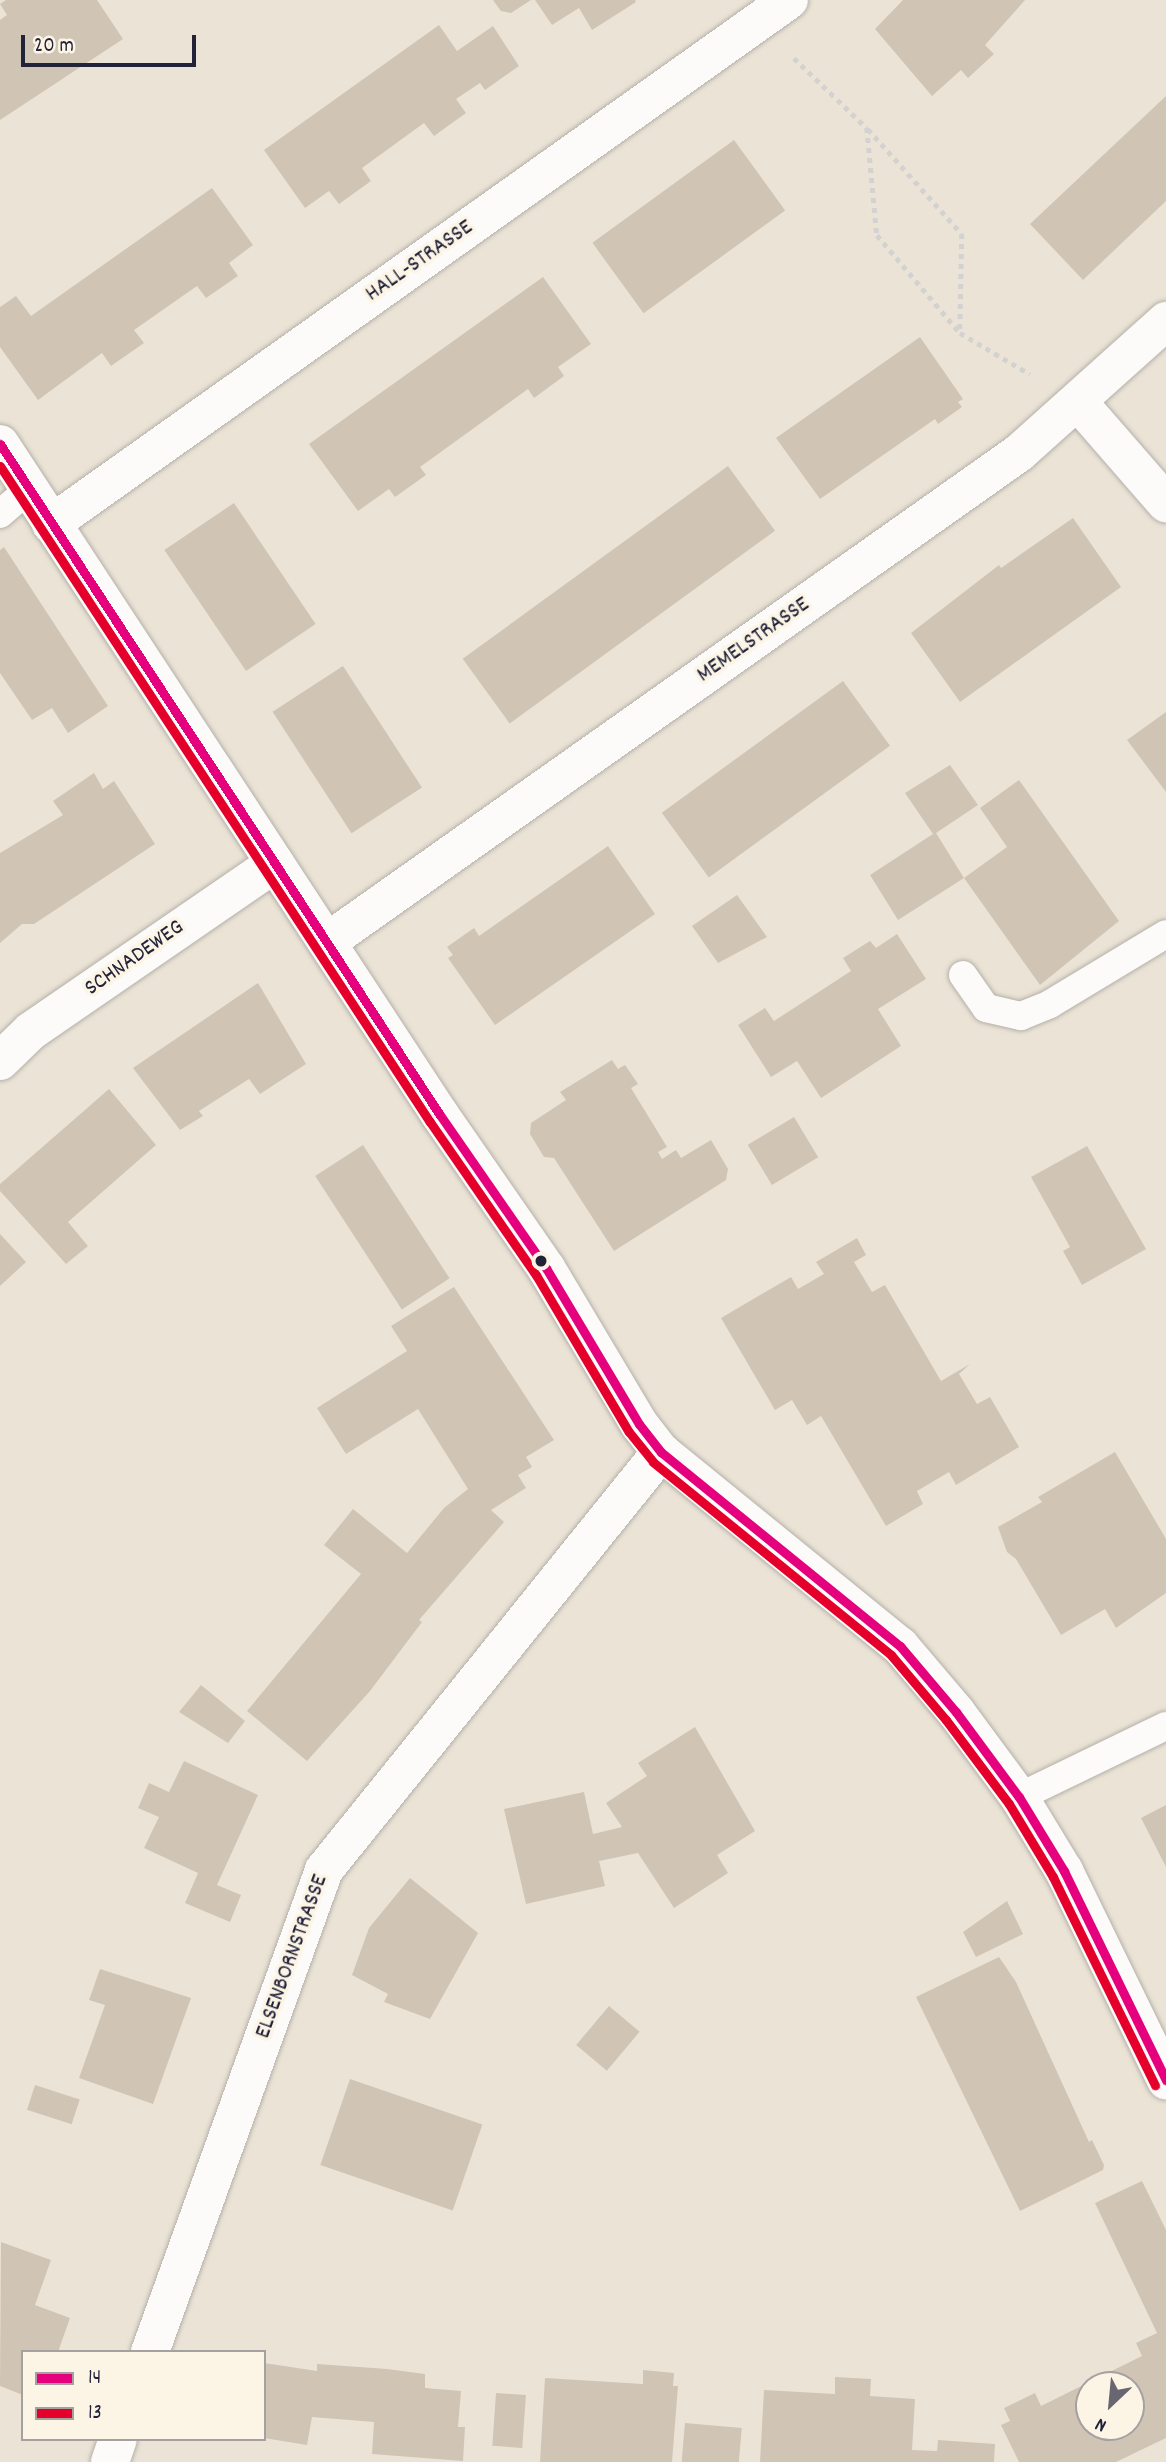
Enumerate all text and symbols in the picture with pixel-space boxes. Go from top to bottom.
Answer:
scale bar [24,21,200,65]
text: 20 m [34,32,74,62]
street label: HALL-STRASSE [361,215,479,309]
street label: MEMELSTRASSE [692,592,816,690]
street label: SCHNADEWEG [80,915,190,1003]
unlabelled marker [534,1254,548,1268]
street label: ELSENBORNSTRASSE [251,1871,335,2043]
legend [21,2350,266,2441]
text: 14 [88,2364,101,2394]
north arrow [1075,2371,1145,2441]
text: 13 [88,2399,102,2429]
text: N [1091,2409,1112,2438]

